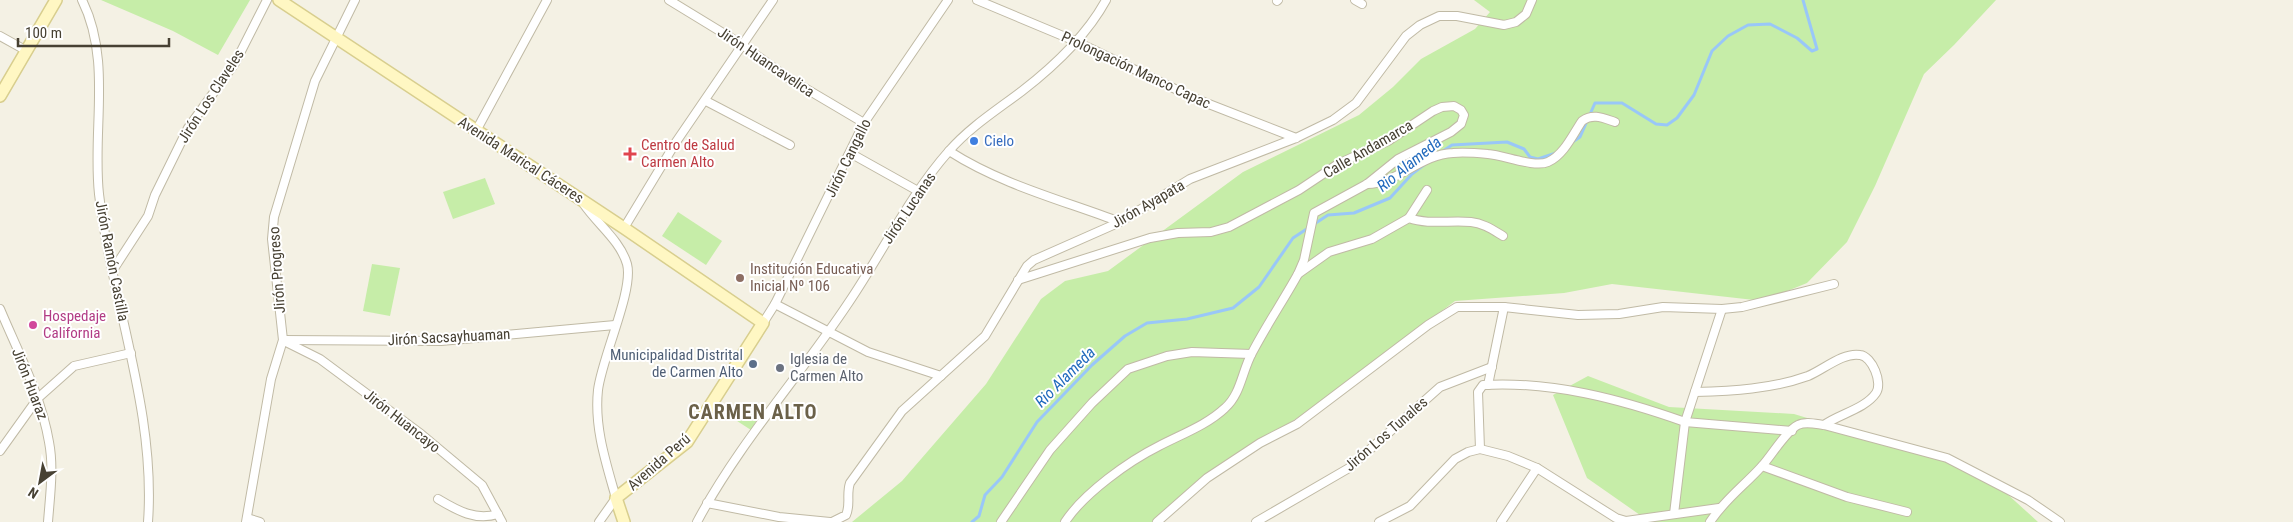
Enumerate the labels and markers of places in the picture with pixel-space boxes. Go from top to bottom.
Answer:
place label: Cielo [984,132,1014,150]
marker: Cielo [968,135,980,147]
place label: Centro de Salud Carmen Alto [641,136,735,171]
marker: Centro de Salud Carmen Alto [623,147,637,161]
place label: Institución Educativa Inicial Nº 106 [750,260,874,295]
marker: Institución Educativa Inicial Nº 106 [734,272,746,284]
place label: Hospedaje California [43,307,106,342]
marker: Hospedaje California [27,319,39,331]
place label: Municipalidad Distrital de Carmen Alto [610,346,743,381]
place label: Iglesia de Carmen Alto [790,350,863,385]
marker: Municipalidad Distrital de Carmen Alto [747,358,759,370]
marker: Iglesia de Carmen Alto [774,362,786,374]

